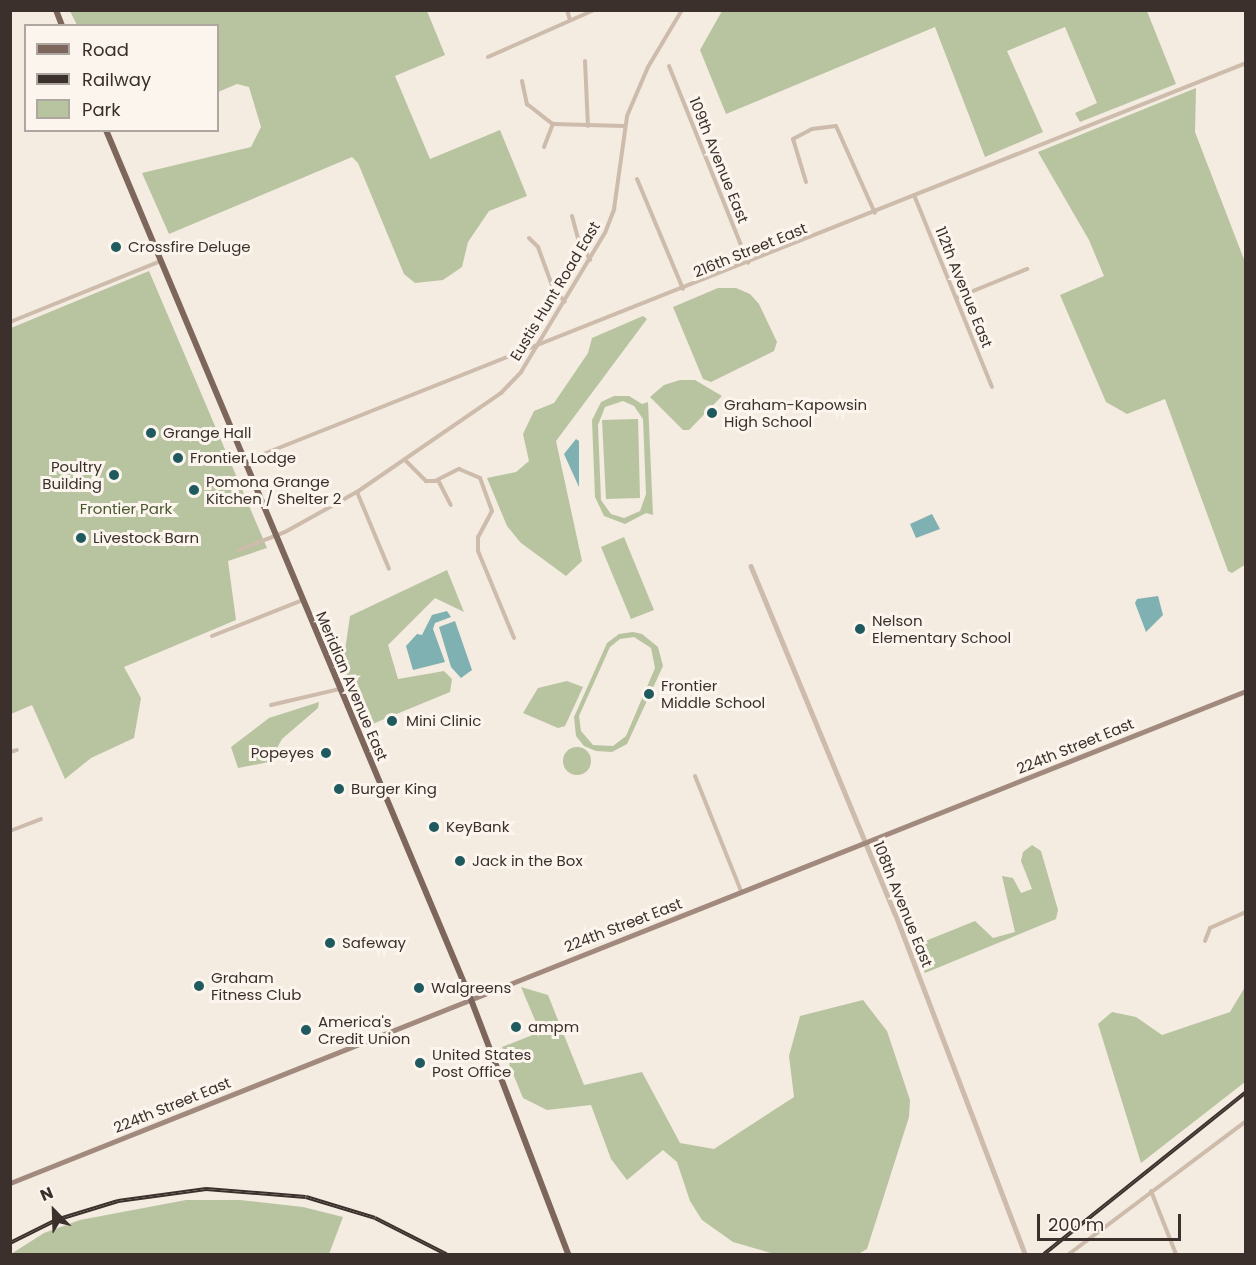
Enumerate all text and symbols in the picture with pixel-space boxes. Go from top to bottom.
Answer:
legend [24,24,219,132]
text: Road [82,37,129,62]
text: Railway [82,67,151,92]
street label: 109th Avenue East [686,94,752,226]
text: Park [82,97,121,122]
street label: Eustis Hunt Road East [506,218,604,364]
street label: 216th Street East [691,219,809,281]
street label: 112th Avenue East [932,224,996,350]
place label: Crossfire Deluge [128,238,251,256]
marker: Crossfire Deluge [109,240,123,254]
place label: Graham-Kapowsin High School [724,395,867,430]
marker: Graham-Kapowsin High School [705,406,719,420]
place label: Grange Hall [163,424,251,442]
marker: Grange Hall [144,426,158,440]
place label: Frontier Lodge [190,449,296,467]
marker: Frontier Lodge [171,451,185,465]
place label: Poultry Building [42,457,102,492]
marker: Poultry Building [107,468,121,482]
place label: Pomona Grange Kitchen / Shelter 2 [206,472,341,507]
marker: Pomona Grange Kitchen / Shelter 2 [187,483,201,497]
park label: Frontier Park [80,500,172,518]
place label: Livestock Barn [93,529,199,547]
marker: Livestock Barn [74,531,88,545]
street label: Meridian Avenue East [312,609,392,763]
place label: Nelson Elementary School [872,611,1011,646]
marker: Nelson Elementary School [853,622,867,636]
place label: Frontier Middle School [661,676,765,711]
marker: Frontier Middle School [642,687,656,701]
marker: Mini Clinic [383,712,401,730]
place label: Mini Clinic [406,712,481,730]
street label: 224th Street East [1014,714,1136,778]
place label: Popeyes [251,744,314,762]
marker: Popeyes [319,746,333,760]
place label: Burger King [351,780,437,798]
marker: Burger King [332,782,346,796]
place label: KeyBank [446,818,509,836]
marker: KeyBank [427,820,441,834]
street label: 108th Avenue East [870,838,936,970]
place label: Jack in the Box [472,852,583,870]
marker: Jack in the Box [453,854,467,868]
street label: 224th Street East [562,894,684,956]
place label: Safeway [342,934,406,952]
marker: Safeway [323,936,337,950]
place label: Graham Fitness Club [211,968,301,1003]
marker: Graham Fitness Club [192,979,206,993]
place label: Walgreens [431,979,511,997]
marker: Walgreens [412,981,426,995]
place label: America's Credit Union [318,1012,410,1047]
place label: ampm [528,1018,579,1036]
marker: ampm [509,1020,523,1034]
marker: America's Credit Union [299,1023,313,1037]
place label: United States Post Office [432,1045,531,1080]
marker: United States Post Office [413,1056,427,1070]
street label: 224th Street East [111,1073,233,1137]
north arrow [24,1181,84,1241]
text: N [37,1181,57,1207]
scale bar [1040,1202,1184,1240]
text: 200 m [1048,1212,1104,1237]

